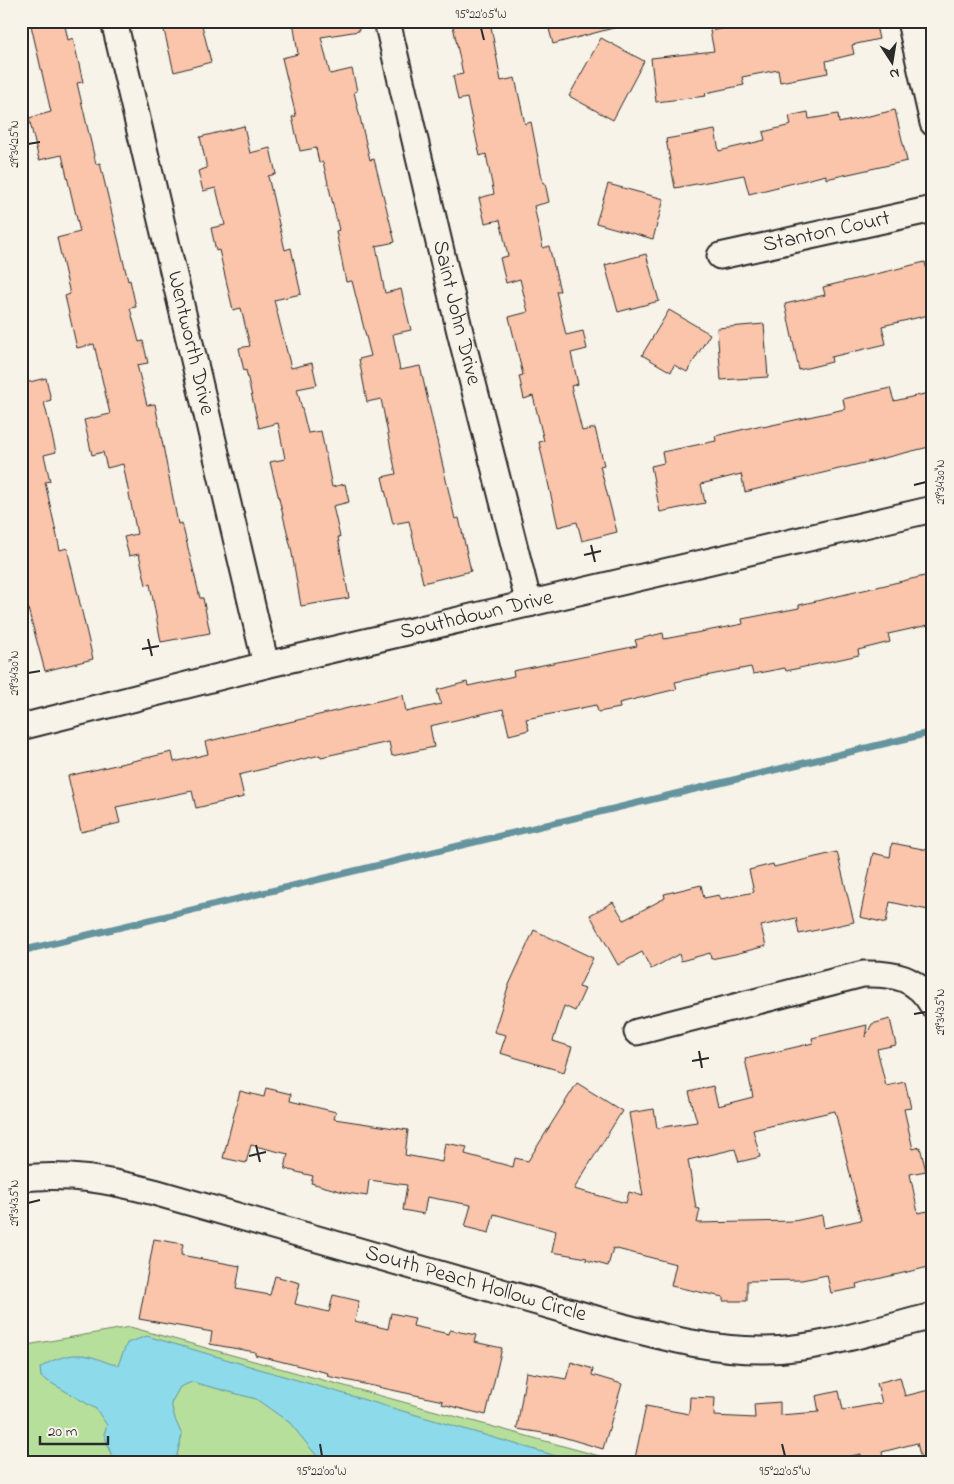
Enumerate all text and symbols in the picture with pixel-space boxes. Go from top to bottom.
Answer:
text: 95°22'05"W [455,6,507,24]
north arrow [866,38,916,88]
text: N [888,62,901,85]
text: 29°34'25"N [6,120,24,168]
street label: Stanton Court [760,203,894,262]
street label: Saint John Drive [423,237,489,389]
street label: Wentworth Drive [158,268,223,419]
text: 29°34'30"N [932,459,950,505]
street label: Southdown Drive [397,582,557,649]
text: 29°34'30"N [6,650,24,696]
text: 29°34'35"N [932,989,950,1035]
text: 29°34'35"N [6,1180,24,1226]
street label: South Peach Hollow Circle [361,1237,590,1331]
scale bar [40,1414,108,1446]
text: 20 m [48,1421,78,1443]
text: 95°22'00"W [297,1463,347,1481]
text: 95°22'05"W [759,1463,811,1481]

